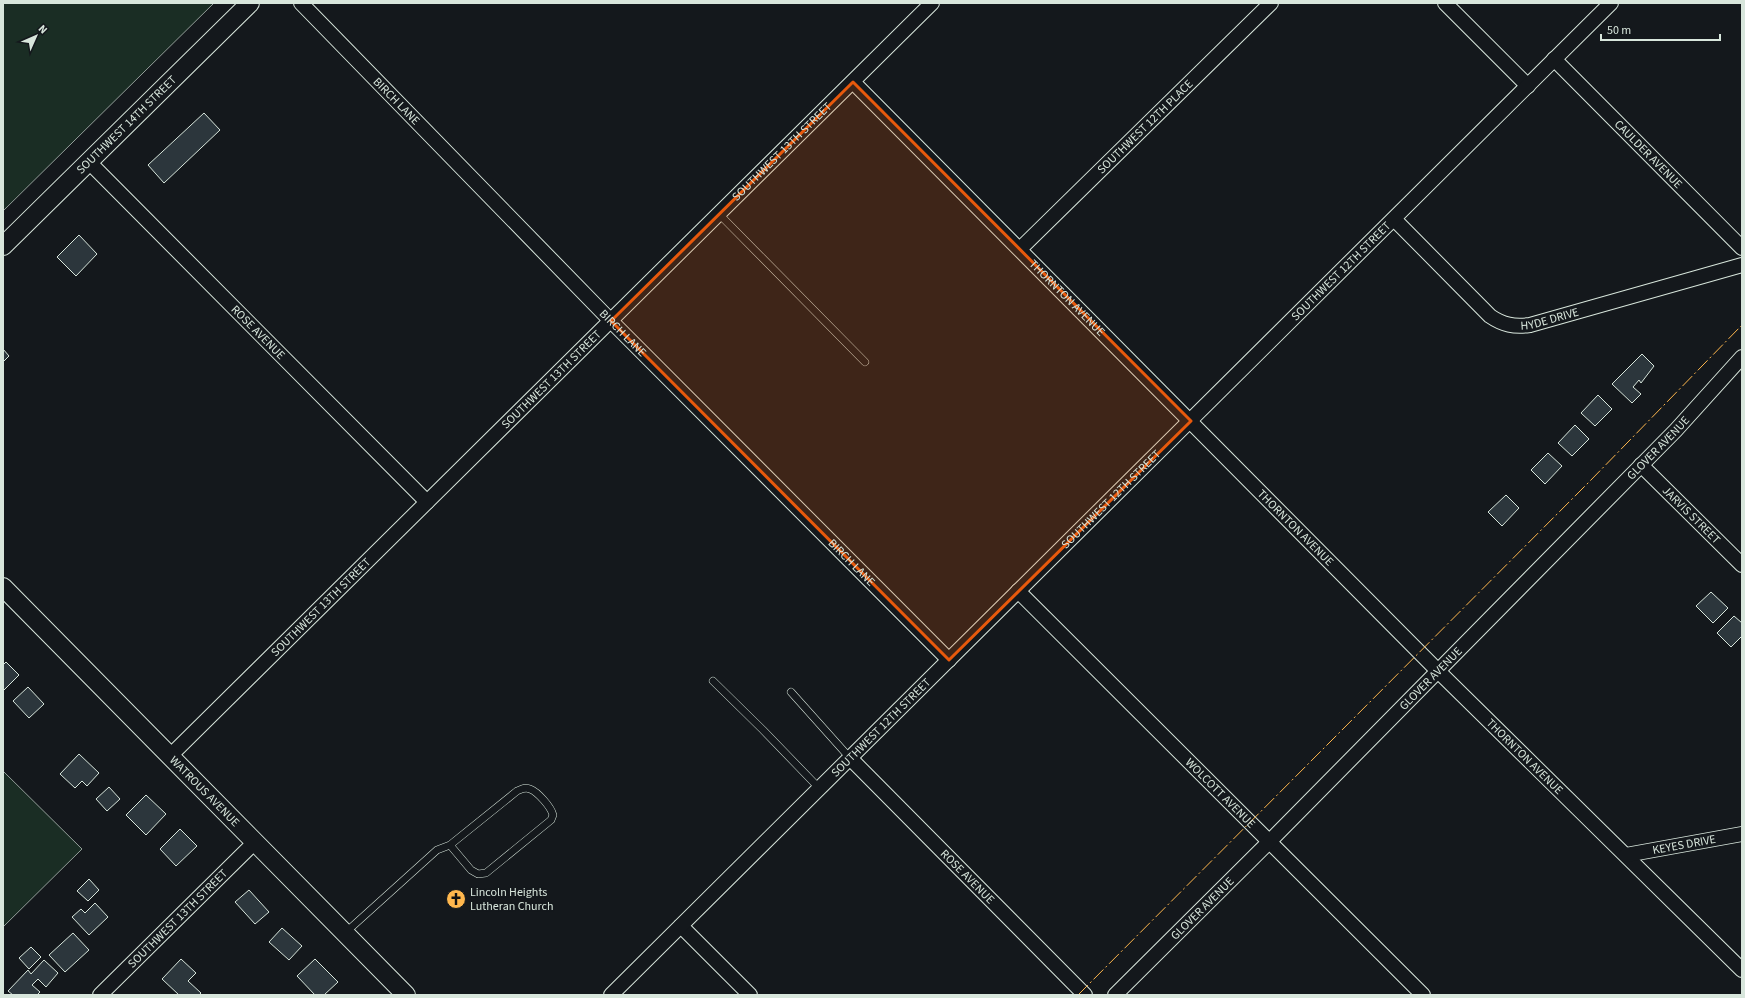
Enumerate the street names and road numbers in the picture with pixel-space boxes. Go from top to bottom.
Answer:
street label: SOUTHWEST 14TH STREET [73,71,181,178]
street label: BIRCH LANE [369,74,424,129]
street label: SOUTHWEST 12TH PLACE [1094,76,1197,178]
street label: SOUTHWEST 13TH STREET [728,98,836,205]
street label: CAULDER AVENUE [1610,116,1686,192]
street label: SOUTHWEST 12TH STREET [1288,218,1395,325]
street label: THORNTON AVENUE [1025,256,1109,340]
street label: ROSE AVENUE [227,302,289,364]
street label: HYDE DRIVE [1520,304,1581,335]
street label: BIRCH LANE [595,306,650,361]
street label: SOUTHWEST 13TH STREET [498,326,606,433]
street label: GLOVER AVENUE [1623,412,1694,484]
street label: SOUTHWEST 12TH STREET [1057,446,1165,553]
street label: JARVIS STREET [1658,483,1724,548]
street label: THORNTON AVENUE [1253,486,1337,570]
street label: BIRCH LANE [824,535,879,590]
street label: SOUTHWEST 13TH STREET [267,554,375,661]
street label: GLOVER AVENUE [1396,643,1466,714]
street label: SOUTHWEST 12TH STREET [827,674,935,781]
street label: THORNTON AVENUE [1482,715,1567,799]
street label: WATROUS AVENUE [165,752,243,831]
street label: WOLCOTT AVENUE [1181,754,1259,832]
street label: KEYES DRIVE [1651,831,1717,859]
street label: ROSE AVENUE [936,846,998,908]
street label: SOUTHWEST 13TH STREET [124,865,232,972]
street label: GLOVER AVENUE [1167,873,1238,944]

